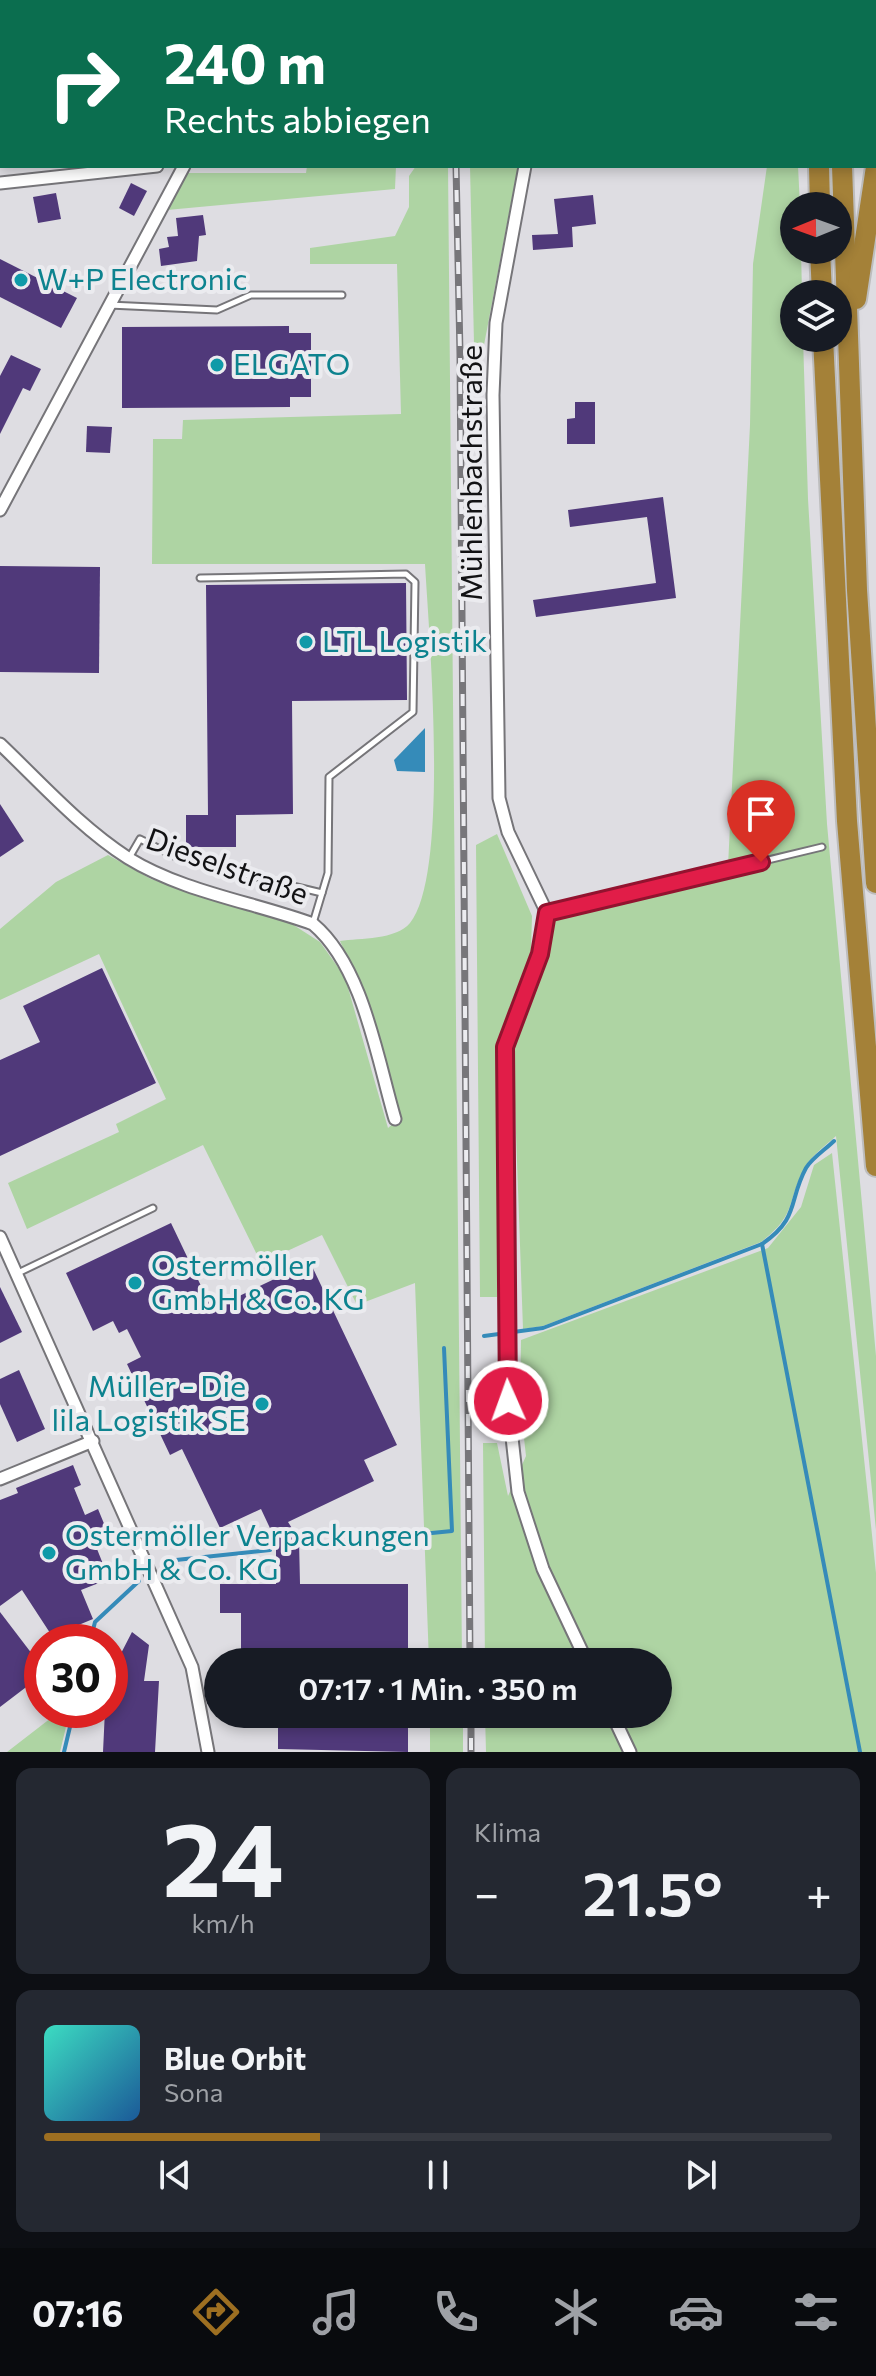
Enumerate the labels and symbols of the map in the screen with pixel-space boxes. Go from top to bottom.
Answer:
north arrow [780,192,852,264]
place label: W+P Electronic [37,259,247,296]
marker: W+P Electronic [12,271,30,289]
place label: ELGATO [233,344,350,381]
street label: Mühlenbachstraße [451,345,488,601]
marker: ELGATO [208,356,226,374]
place label: LTL Logistik [322,621,487,658]
marker: LTL Logistik [297,633,315,651]
pin [727,780,795,862]
street label: Dieselstraße [142,818,314,911]
place label: Ostermöller GmbH & Co. KG [151,1245,365,1316]
marker: Ostermöller GmbH & Co. KG [126,1274,144,1292]
position arrow [466,1359,550,1443]
place label: Müller - Die lila Logistik SE [52,1366,246,1437]
marker: Müller - Die lila Logistik SE [253,1395,271,1413]
place label: Ostermöller Verpackungen GmbH & Co. KG [65,1515,430,1586]
marker: Ostermöller Verpackungen GmbH & Co. KG [40,1544,58,1562]
speed limit sign: 30 [24,1624,128,1728]

